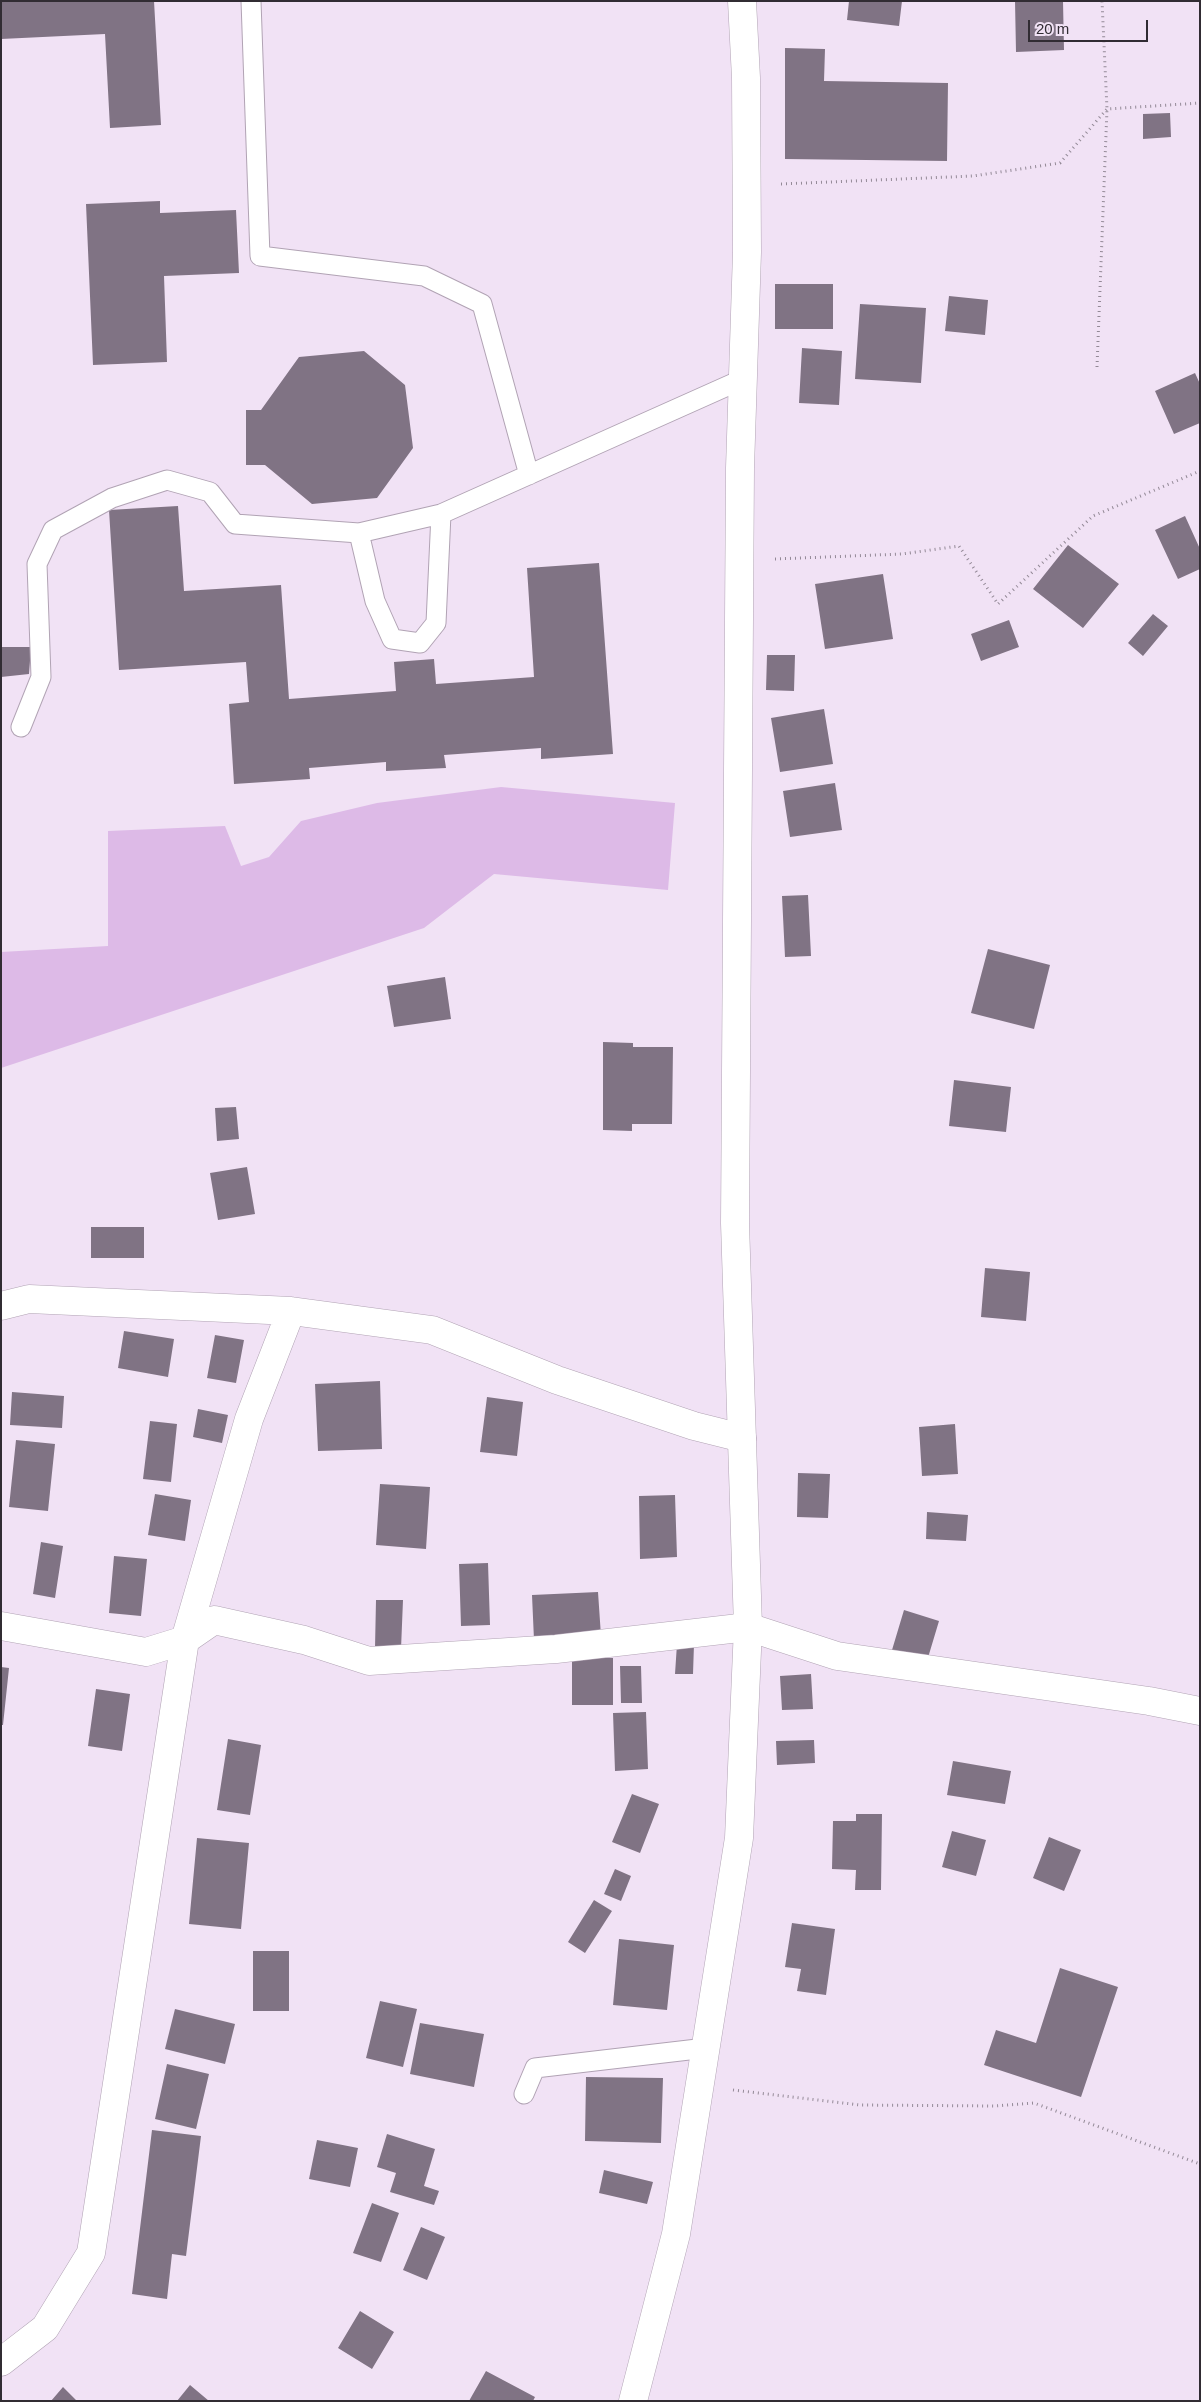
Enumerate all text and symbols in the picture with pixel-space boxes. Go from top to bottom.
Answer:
scale bar [1031,10,1151,42]
text: 20 m [1036,20,1069,37]

